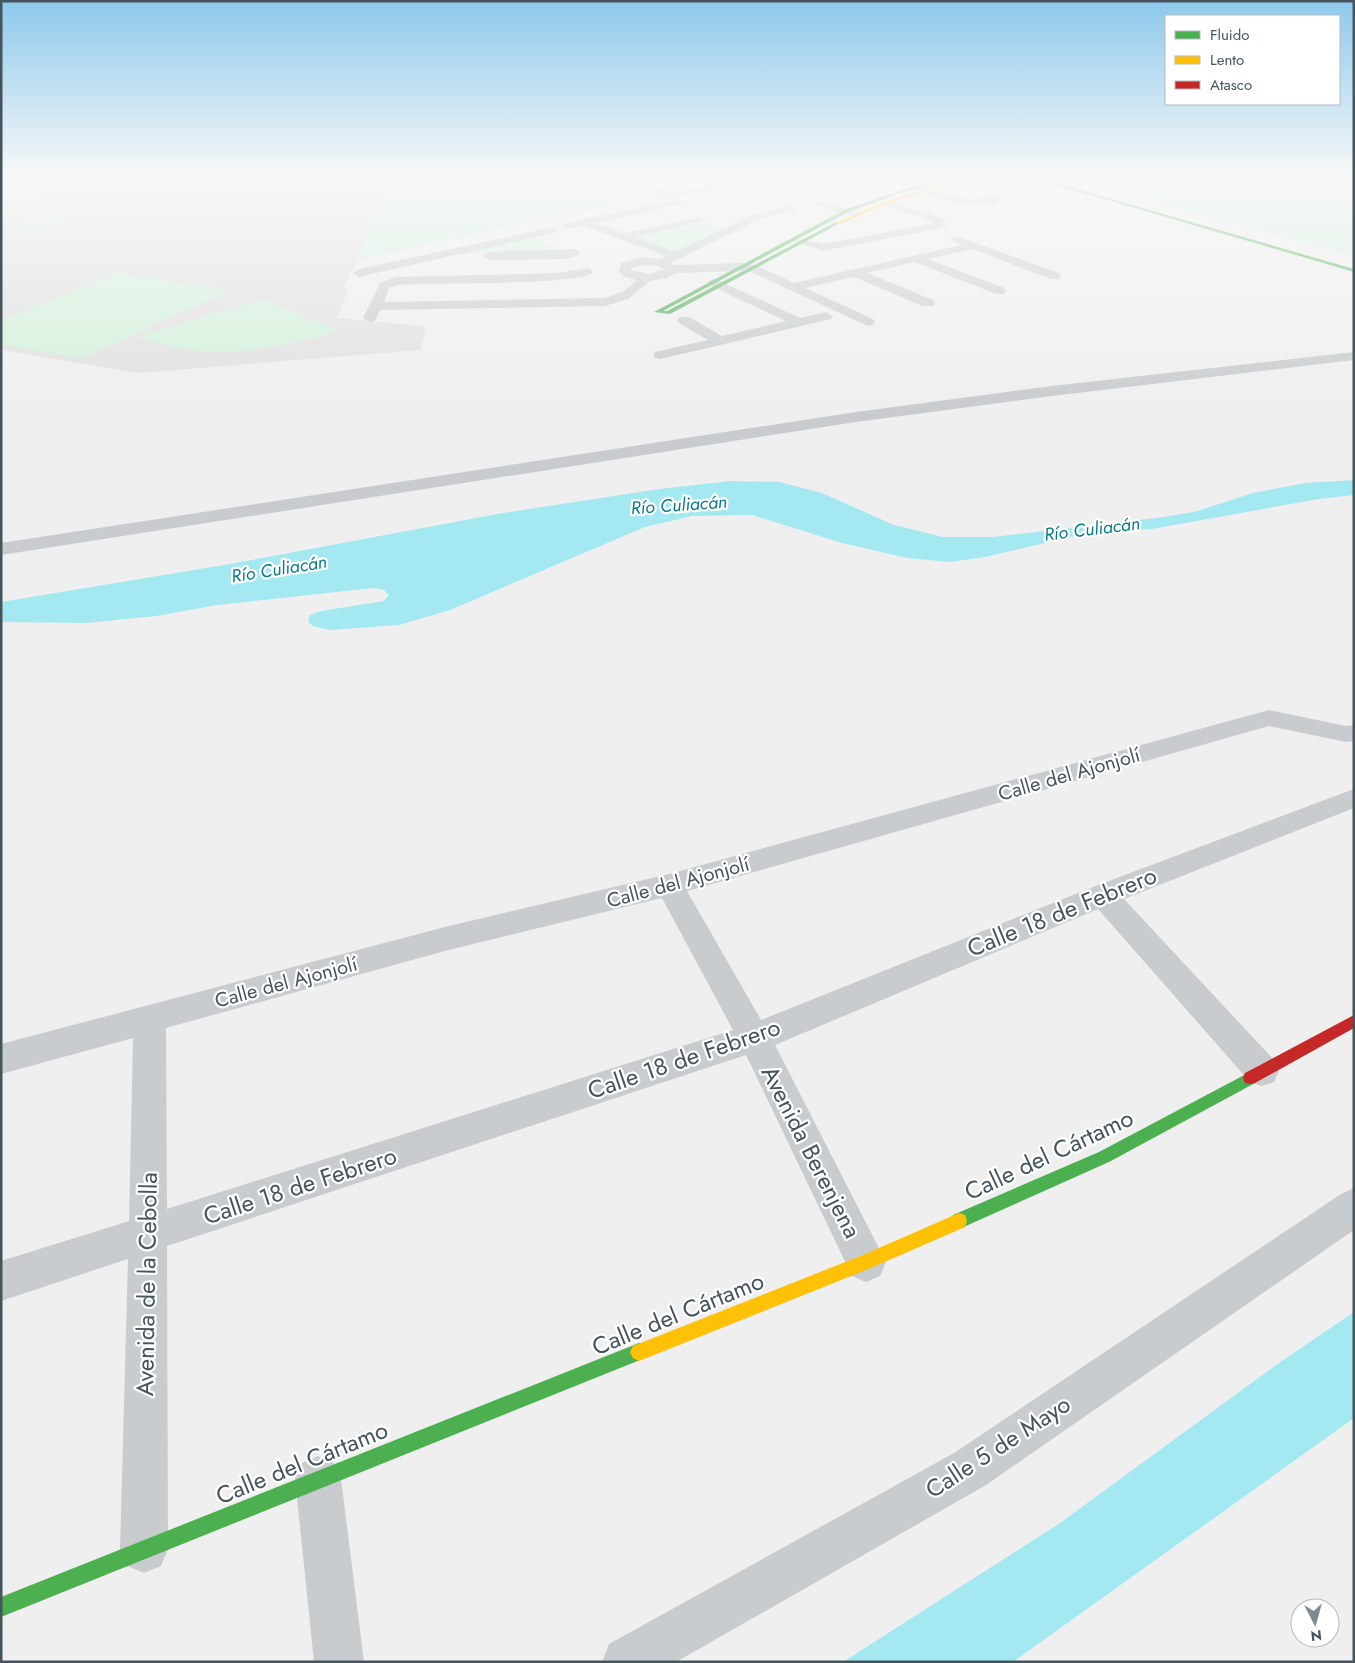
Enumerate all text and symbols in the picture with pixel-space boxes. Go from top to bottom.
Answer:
legend [1165,15,1340,105]
text: Fluido [1210,24,1249,46]
text: Lento [1210,49,1244,71]
text: Atasco [1210,74,1252,96]
water label: Río Culiacán [630,489,728,521]
water label: Río Culiacán [1043,510,1141,548]
water label: Río Culiacán [229,549,329,589]
street label: Calle del Ajonjolí [995,740,1144,809]
street label: Calle del Ajonjolí [604,849,753,915]
street label: Calle 18 de Febrero [962,858,1162,965]
street label: Calle del Ajonjolí [212,949,361,1015]
street label: Calle 18 de Febrero [583,1009,785,1108]
street label: Avenida Berenjena [753,1059,870,1244]
street label: Calle del Cártamo [959,1100,1139,1209]
street label: Calle 18 de Febrero [199,1138,401,1233]
street label: Avenida de la Cebolla [127,1172,166,1396]
street label: Calle del Cártamo [587,1263,769,1364]
street label: Calle 5 de Mayo [918,1386,1077,1507]
street label: Calle del Cártamo [211,1412,393,1513]
north arrow [1290,1598,1340,1648]
text: N [1310,1625,1323,1646]

